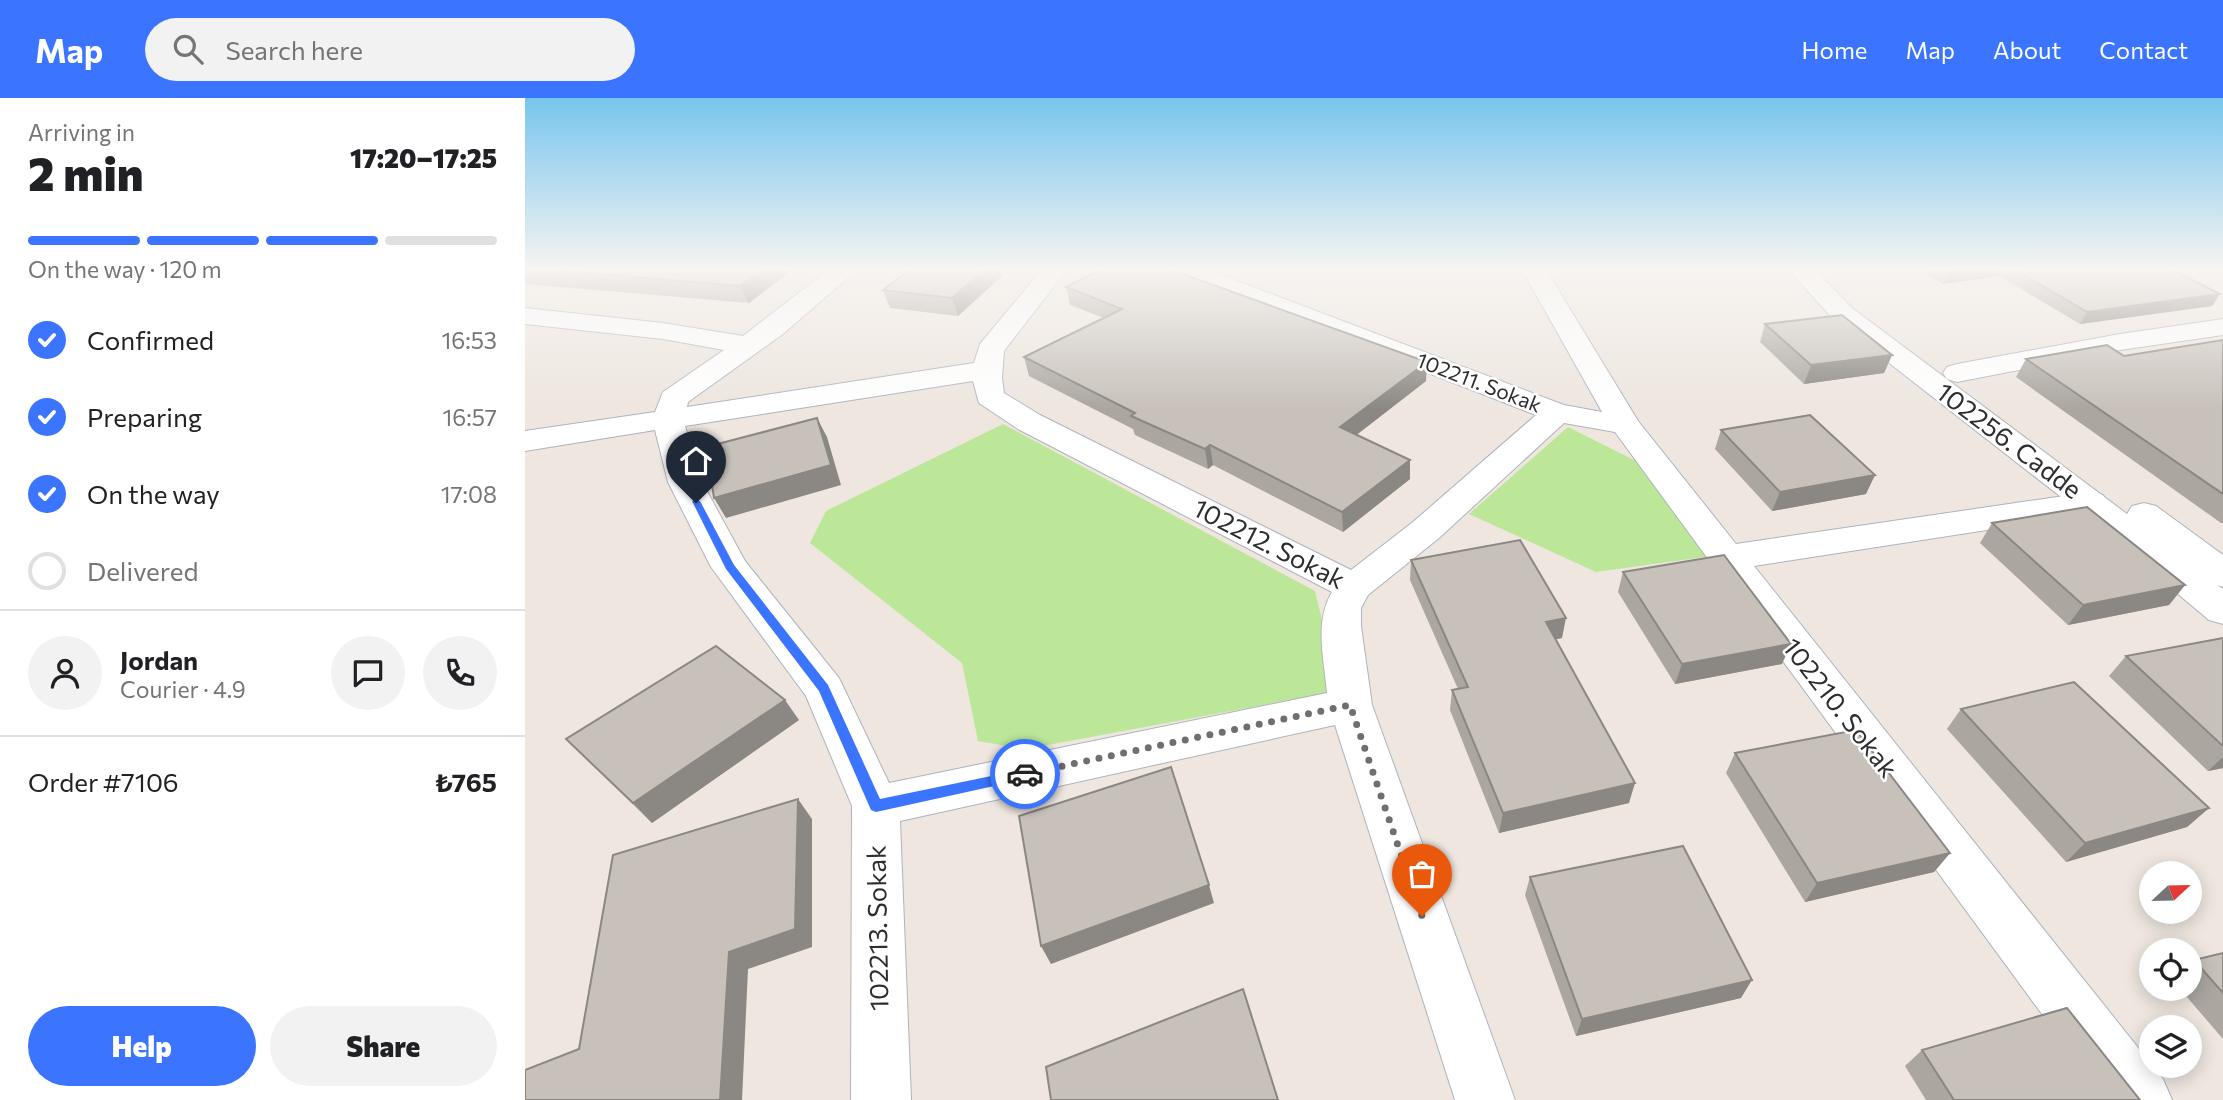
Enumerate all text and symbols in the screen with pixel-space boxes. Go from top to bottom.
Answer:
search box [145,18,635,81]
text: Map [35,29,103,70]
icon: search [169,30,207,68]
text: Search here [225,34,363,65]
text: Home [1802,35,1868,64]
text: Map [1906,35,1955,64]
text: About [1993,35,2061,64]
text: Contact [2099,35,2188,64]
text: Arriving in [28,118,135,146]
text: 17:20–17:25 [350,142,497,173]
text: 2 min [28,144,144,200]
text: On the way · 120 m [28,255,222,283]
icon: check [28,321,66,359]
text: Confirmed [87,324,214,355]
text: 16:53 [441,326,497,354]
street label: 102211. Sokak [1414,346,1545,417]
street label: 102256. Cadde [1931,375,2088,504]
icon: check [28,398,66,436]
text: Preparing [87,401,202,432]
text: 16:57 [442,403,497,431]
pin [666,431,726,503]
icon: home [677,442,715,480]
icon: check [28,475,66,513]
text: On the way [87,478,220,509]
text: 17:08 [441,480,497,508]
street label: 102212. Sokak [1189,491,1351,594]
text: Delivered [87,555,198,586]
street label: 102210. Sokak [1777,631,1905,783]
button: person [28,636,102,710]
button: chat [331,636,405,710]
button: phone [423,636,497,710]
text: Jordan [120,644,198,675]
text: Courier · 4.9 [120,675,246,703]
courier [990,739,1060,809]
icon: car [1006,755,1044,793]
text: Order #7106 [28,766,179,797]
text: ₺765 [435,766,497,797]
pin [1392,844,1452,916]
street label: 102213. Sokak [860,845,893,1011]
icon: bag [1403,855,1441,893]
north arrow [2139,861,2201,924]
map controls [2139,861,2202,1078]
button: locate [2139,938,2202,1001]
button: Help [28,1006,256,1086]
button: Share [270,1006,497,1086]
button: layers [2139,1015,2202,1078]

